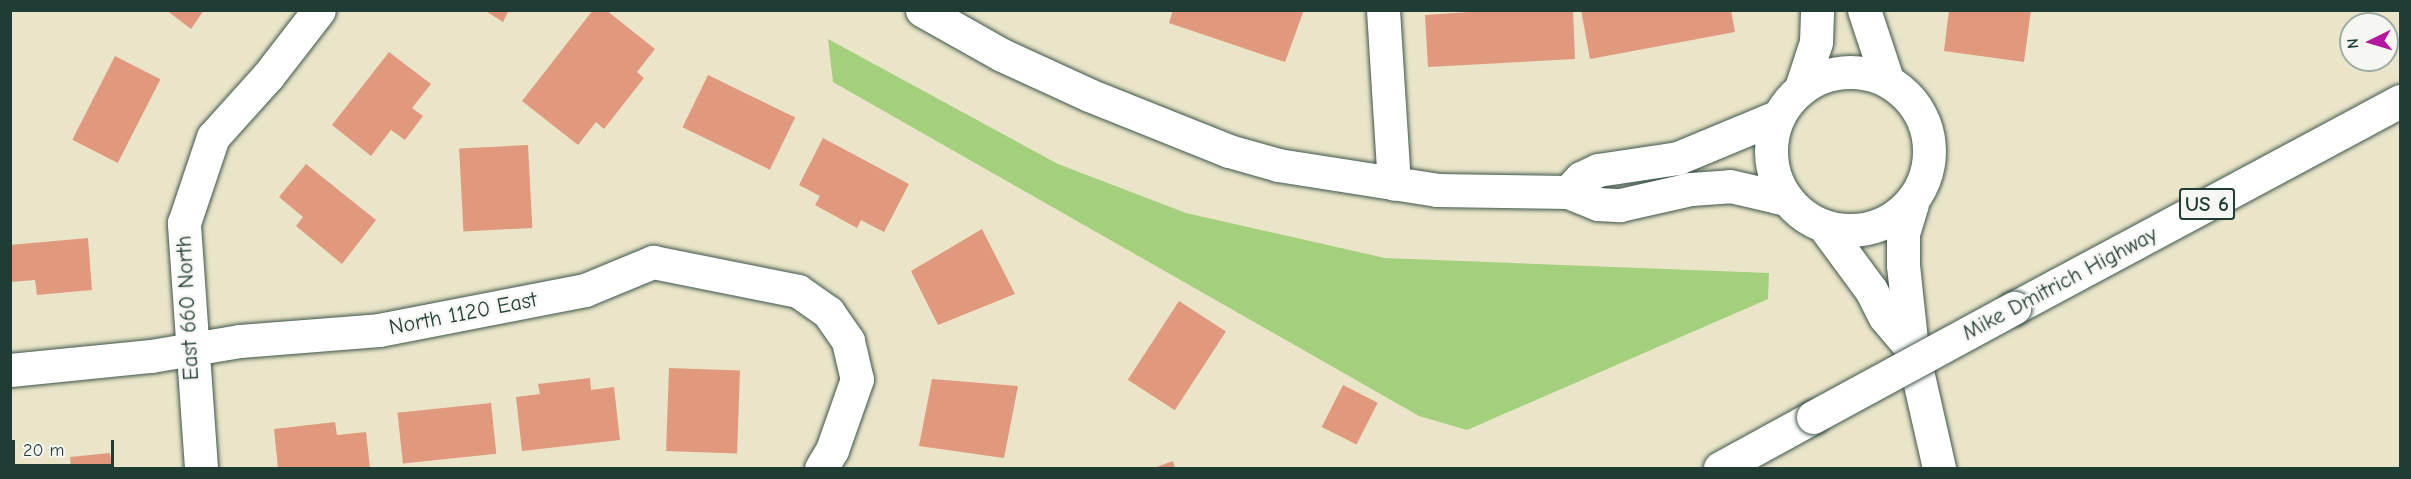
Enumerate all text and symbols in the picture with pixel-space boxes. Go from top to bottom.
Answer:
north arrow [2339,12,2399,72]
text: N [2344,37,2362,49]
road number: US 6 [2178,186,2236,222]
street label: Mike Dmitrich Highway [1958,221,2162,347]
street label: East 660 North [171,235,205,381]
street label: North 1120 East [387,287,539,341]
scale bar [15,428,117,466]
text: 20 m [23,440,64,461]

